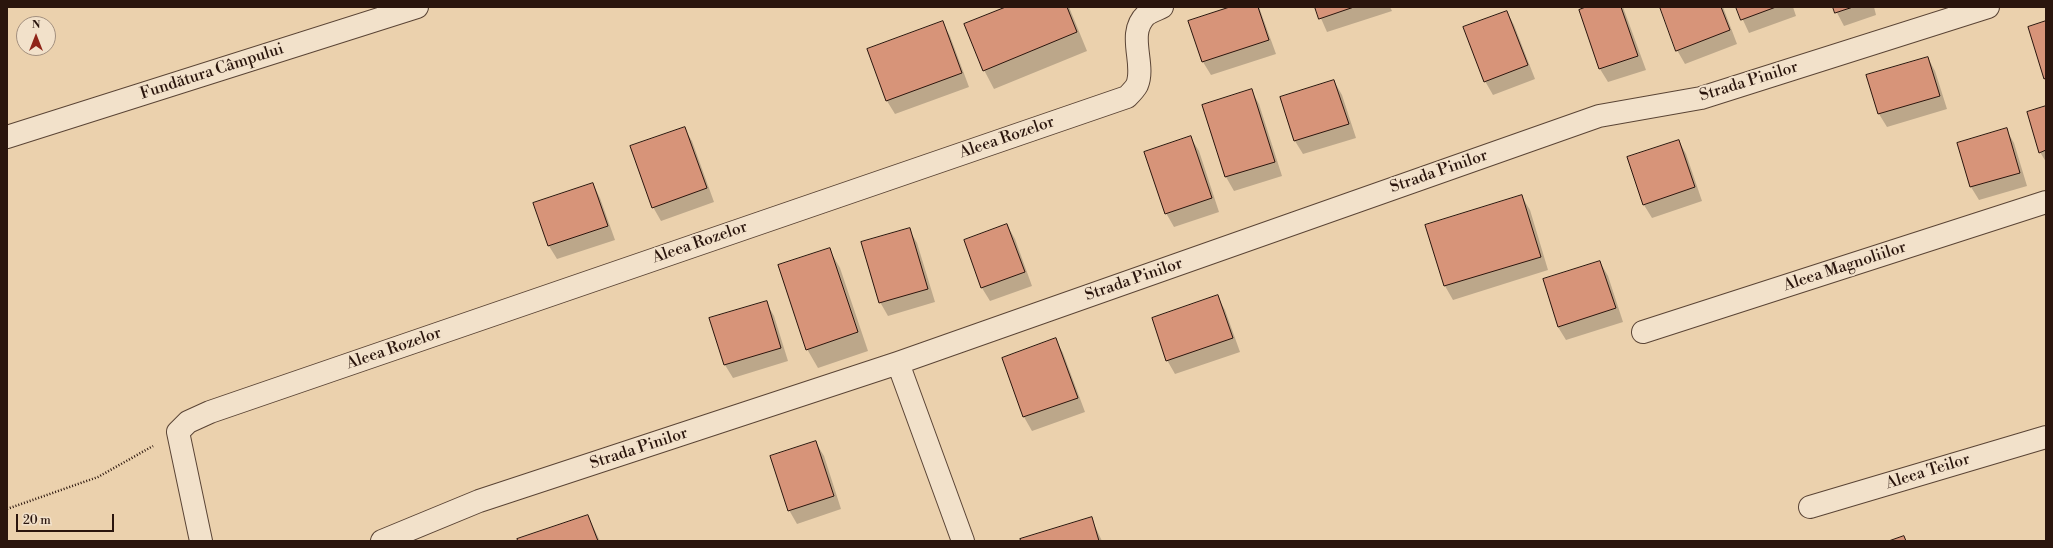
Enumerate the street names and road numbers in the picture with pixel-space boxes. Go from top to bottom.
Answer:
street label: Fundătura Câmpului [138,40,286,104]
street label: Strada Pinilor [1697,58,1801,106]
street label: Aleea Rozelor [957,113,1057,163]
street label: Strada Pinilor [1388,146,1490,198]
street label: Aleea Rozelor [650,218,750,268]
street label: Aleea Magnoliilor [1781,238,1909,296]
street label: Strada Pinilor [1083,254,1185,306]
street label: Aleea Rozelor [344,324,444,374]
street label: Strada Pinilor [588,424,690,474]
street label: Aleea Teilor [1884,450,1972,494]

